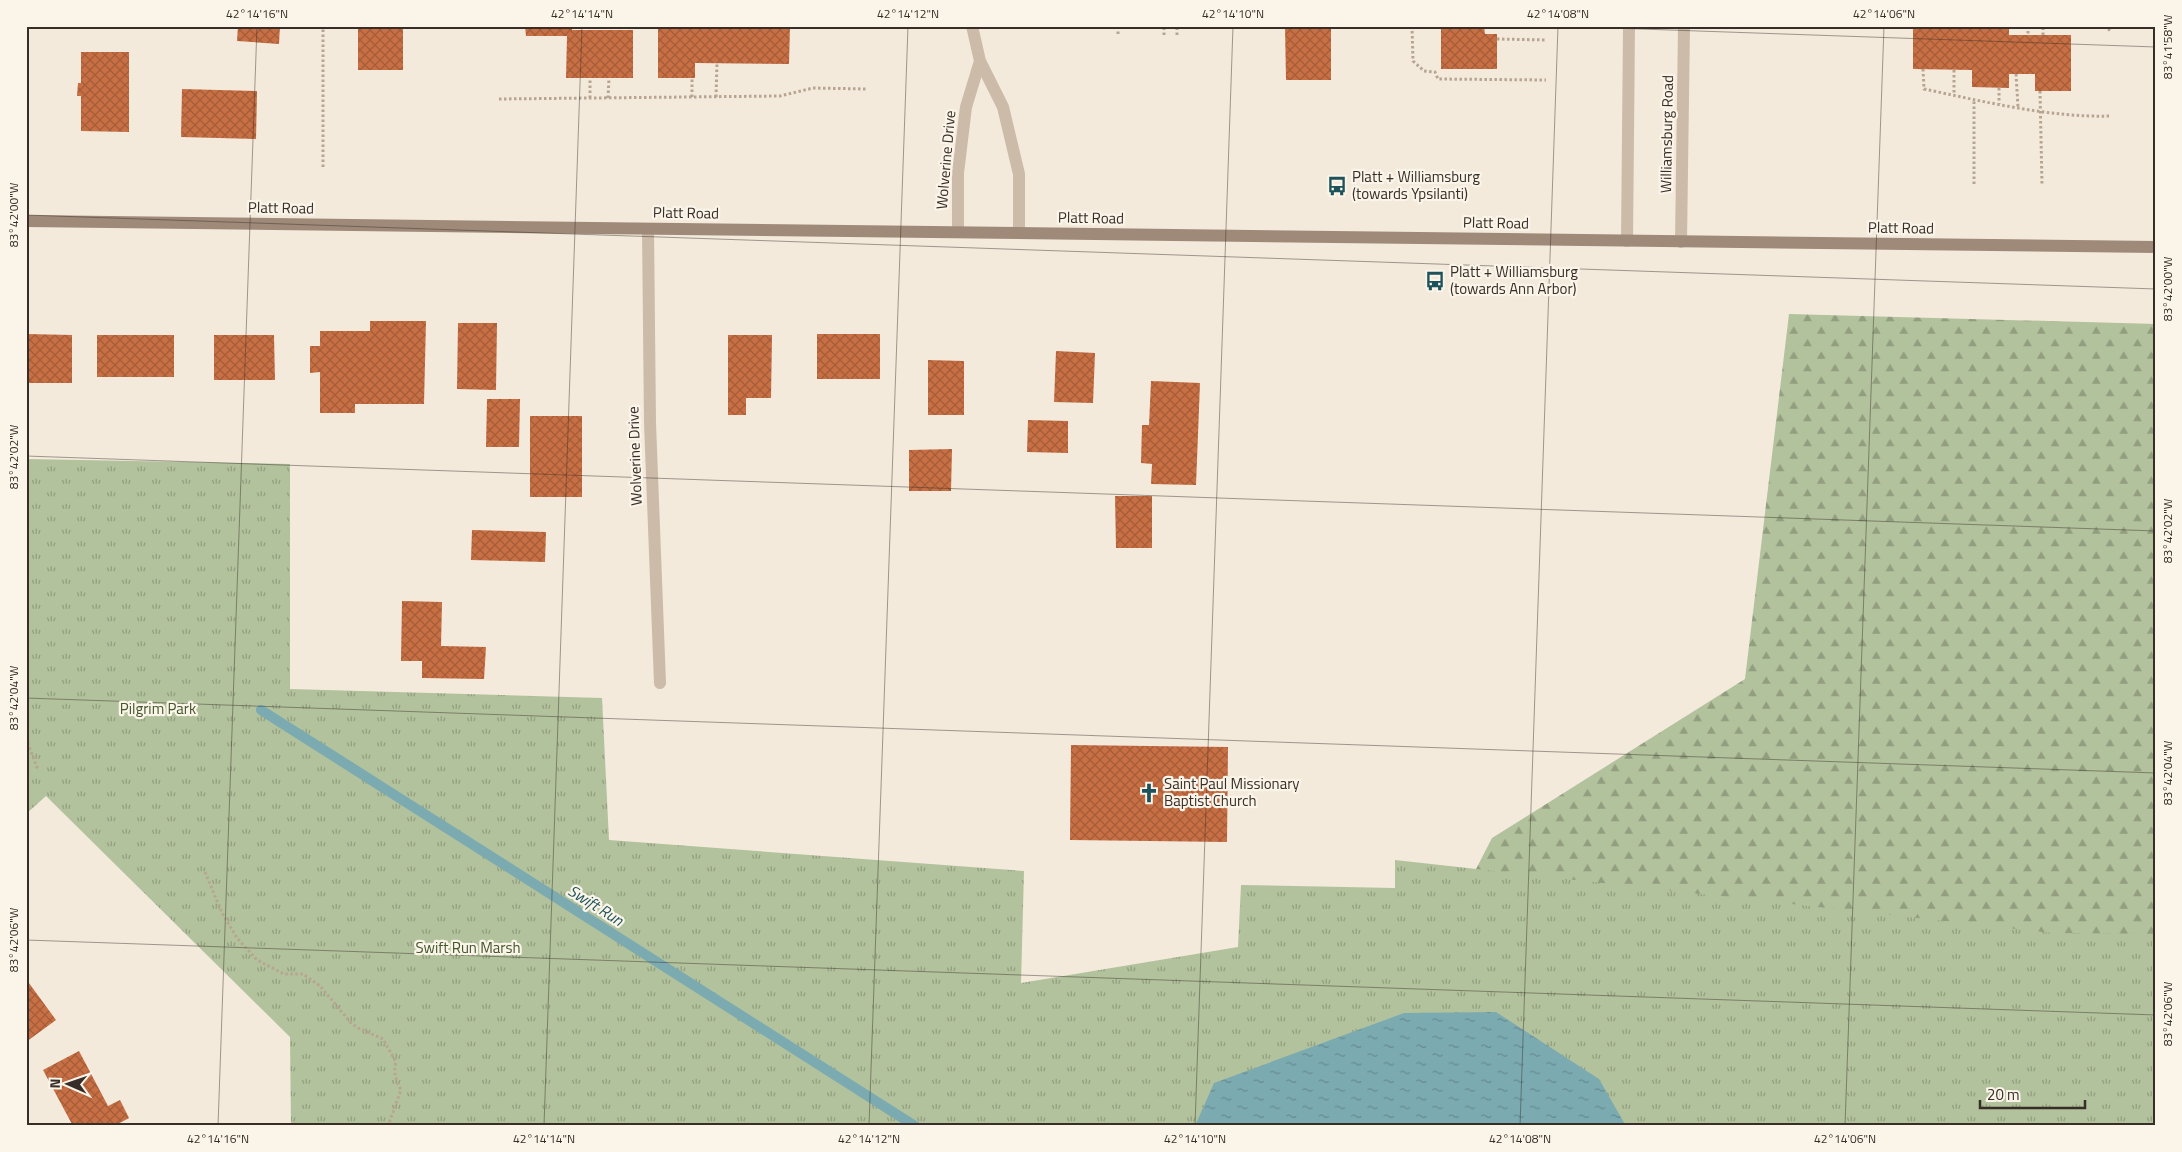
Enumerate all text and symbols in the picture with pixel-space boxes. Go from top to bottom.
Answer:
text: 42°14'16"N [226,4,288,23]
text: 42°14'14"N [551,4,613,23]
text: 42°14'12"N [877,4,939,23]
text: 42°14'10"N [1202,4,1264,23]
text: 42°14'08"N [1527,4,1589,23]
text: 42°14'06"N [1853,4,1915,23]
text: 83°41'58"W [2158,14,2177,79]
street label: Williamsburg Road [1654,75,1679,193]
street label: Wolverine Drive [930,110,961,210]
place label: Platt + Williamsburg (towards Ypsilanti) [1352,165,1480,205]
bus stop icon: Platt + Williamsburg (towards Ypsilanti) [1326,175,1348,197]
text: 83°42'00"W [4,182,23,247]
street label: Platt Road [248,195,314,220]
street label: Platt Road [653,200,719,225]
street label: Platt Road [1058,205,1124,230]
street label: Platt Road [1463,210,1529,235]
street label: Platt Road [1868,215,1934,240]
text: 83°42'00"W [2158,256,2177,321]
place label: Platt + Williamsburg (towards Ann Arbor) [1450,260,1578,300]
bus stop icon: Platt + Williamsburg (towards Ann Arbor) [1424,270,1446,292]
street label: Wolverine Drive [621,406,648,506]
text: 83°42'02"W [4,424,23,489]
text: 83°42'02"W [2158,498,2177,563]
text: 83°42'04"W [4,665,23,730]
park label: Pilgrim Park [120,697,196,720]
text: 83°42'04"W [2158,740,2177,805]
place label: Saint Paul Missionary Baptist Church [1164,772,1300,812]
church icon: Saint Paul Missionary Baptist Church [1138,782,1160,804]
water label: Swift Run [564,879,629,932]
text: 83°42'06"W [4,907,23,972]
park label: Swift Run Marsh [415,936,521,959]
text: 83°42'06"W [2158,981,2177,1046]
north arrow [42,1060,92,1110]
scale bar [1980,1077,2084,1109]
text: N [44,1078,65,1089]
text: 20 m [1987,1083,2020,1106]
text: 42°14'16"N [187,1129,249,1148]
text: 42°14'14"N [513,1129,575,1148]
text: 42°14'12"N [838,1129,900,1148]
text: 42°14'10"N [1164,1129,1226,1148]
text: 42°14'08"N [1489,1129,1551,1148]
text: 42°14'06"N [1814,1129,1876,1148]

